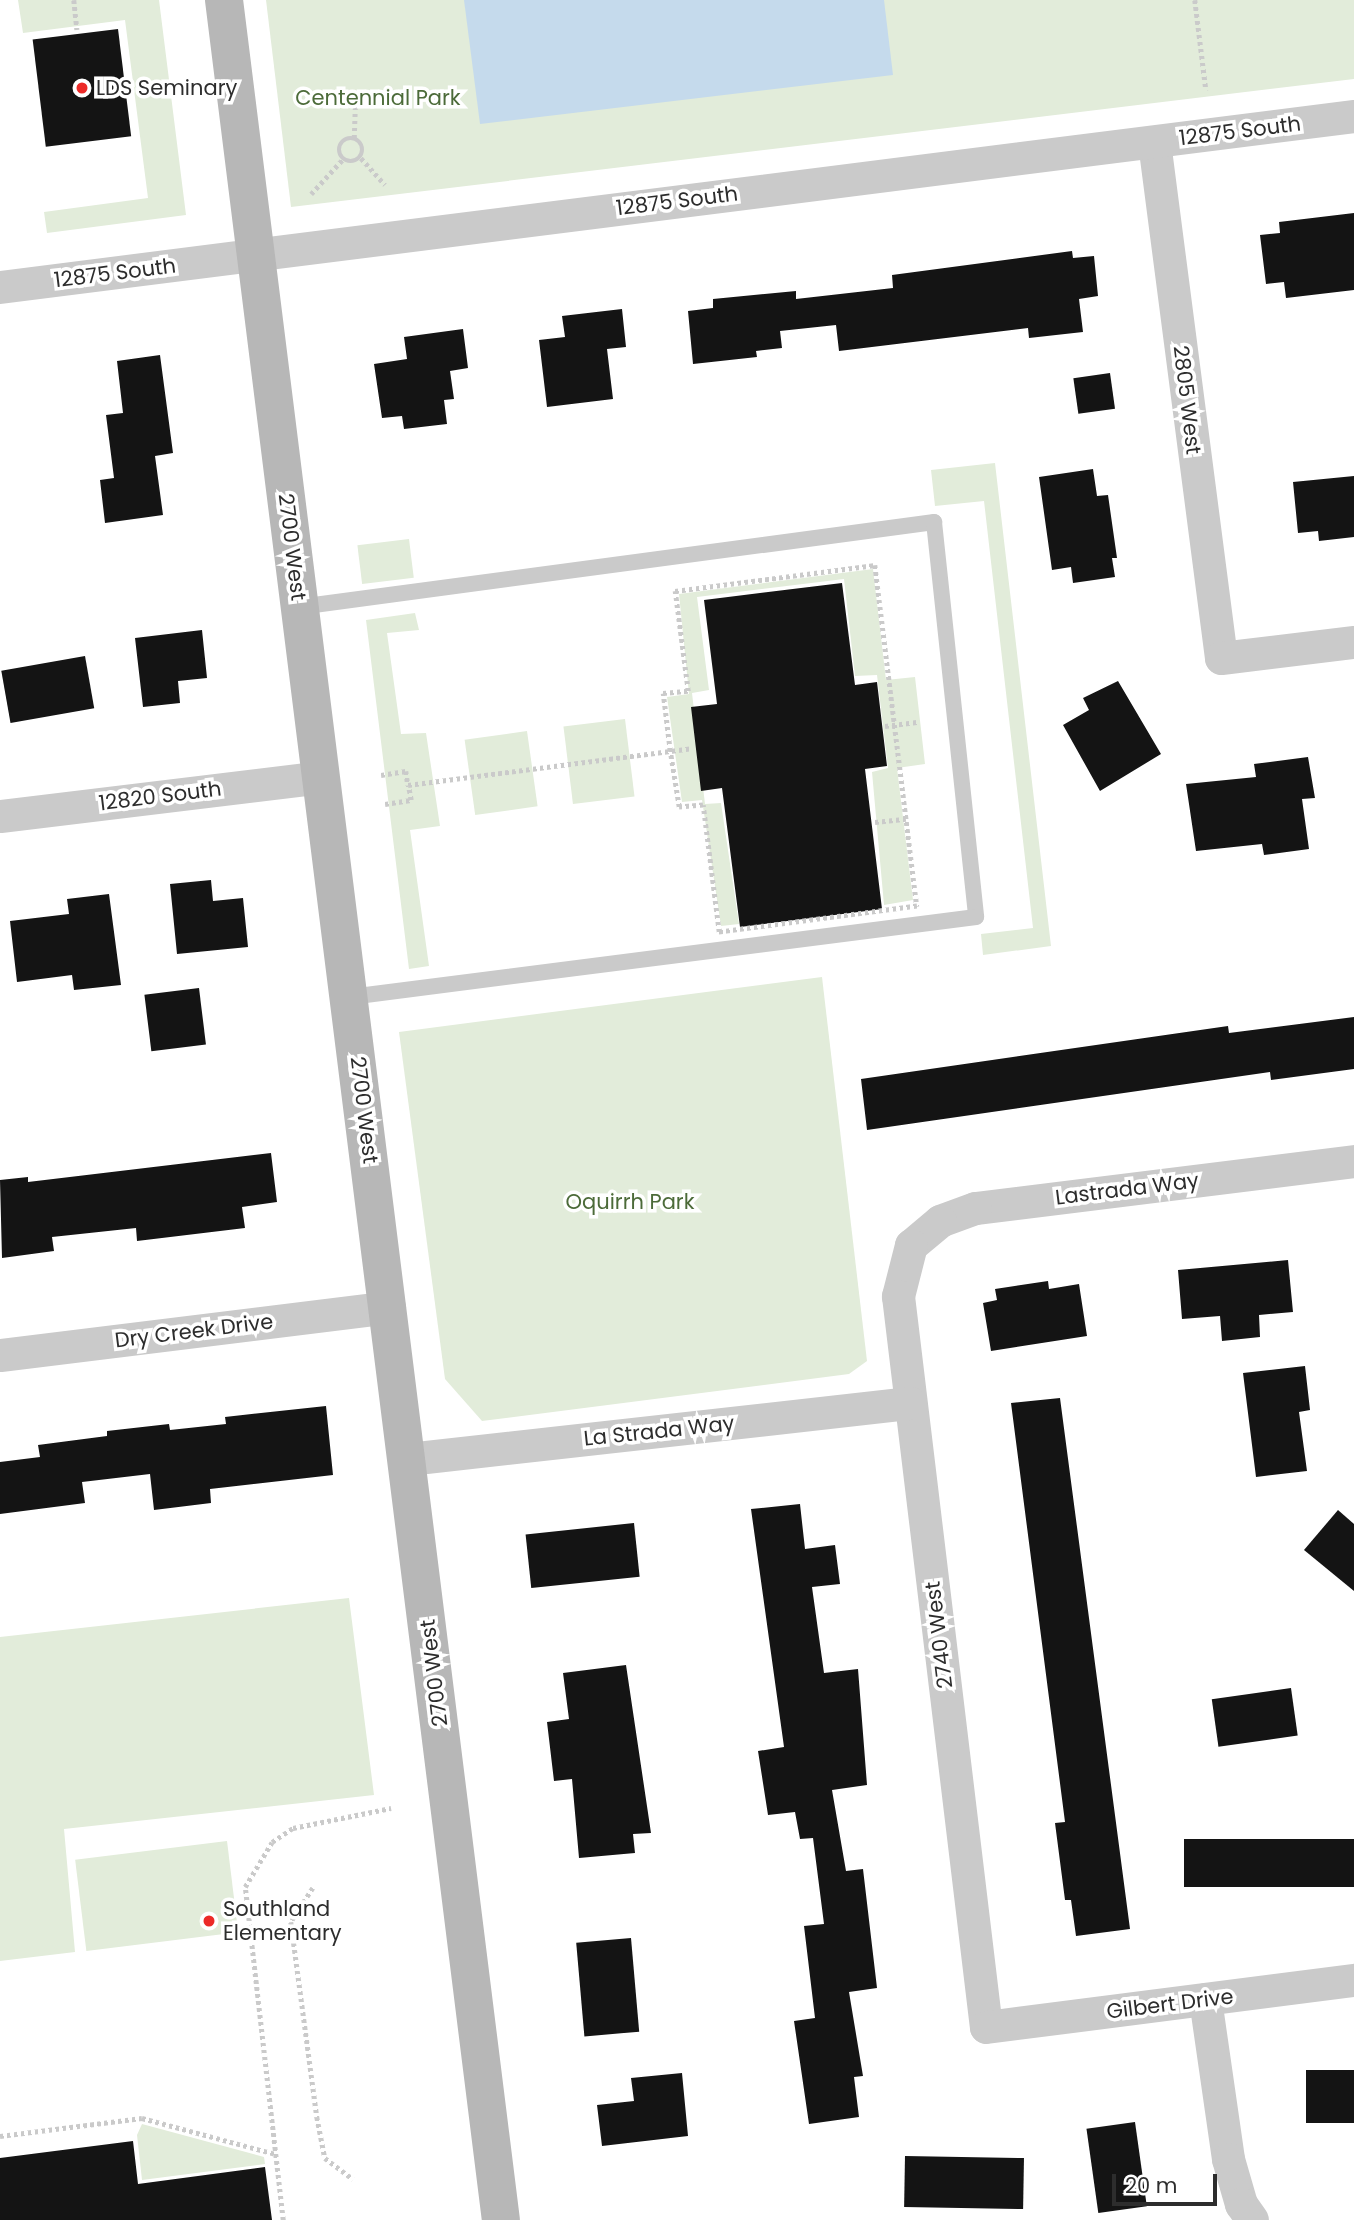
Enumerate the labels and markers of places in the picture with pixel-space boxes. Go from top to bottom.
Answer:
place label: LDS Seminary [96,75,237,101]
marker: LDS Seminary [74,80,90,96]
place label: Southland Elementary [223,1896,342,1946]
marker: Southland Elementary [201,1913,217,1929]

